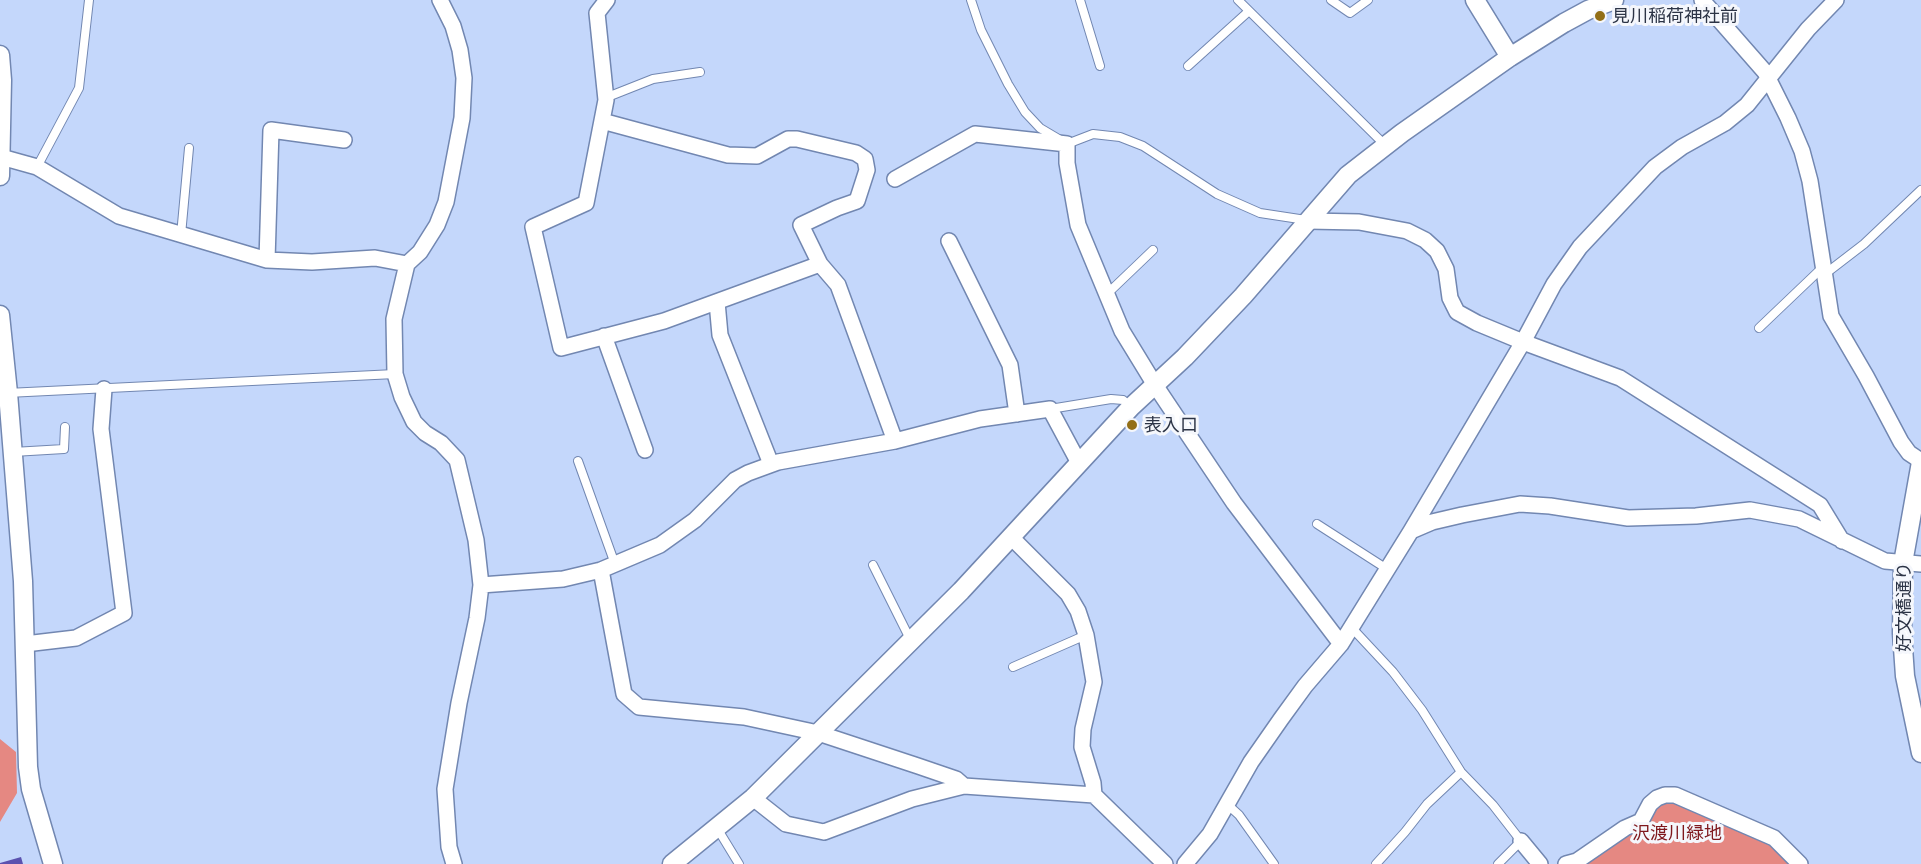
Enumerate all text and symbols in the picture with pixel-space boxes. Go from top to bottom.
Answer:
place label: 見川稲荷神社前 [1612,5,1738,27]
marker: 見川稲荷神社前 [1593,9,1607,23]
place label: 表入口 [1144,414,1198,436]
marker: 表入口 [1125,418,1139,432]
street label: 好文橋通り [1893,562,1915,652]
park label: 沢渡川緑地 [1632,822,1722,844]

